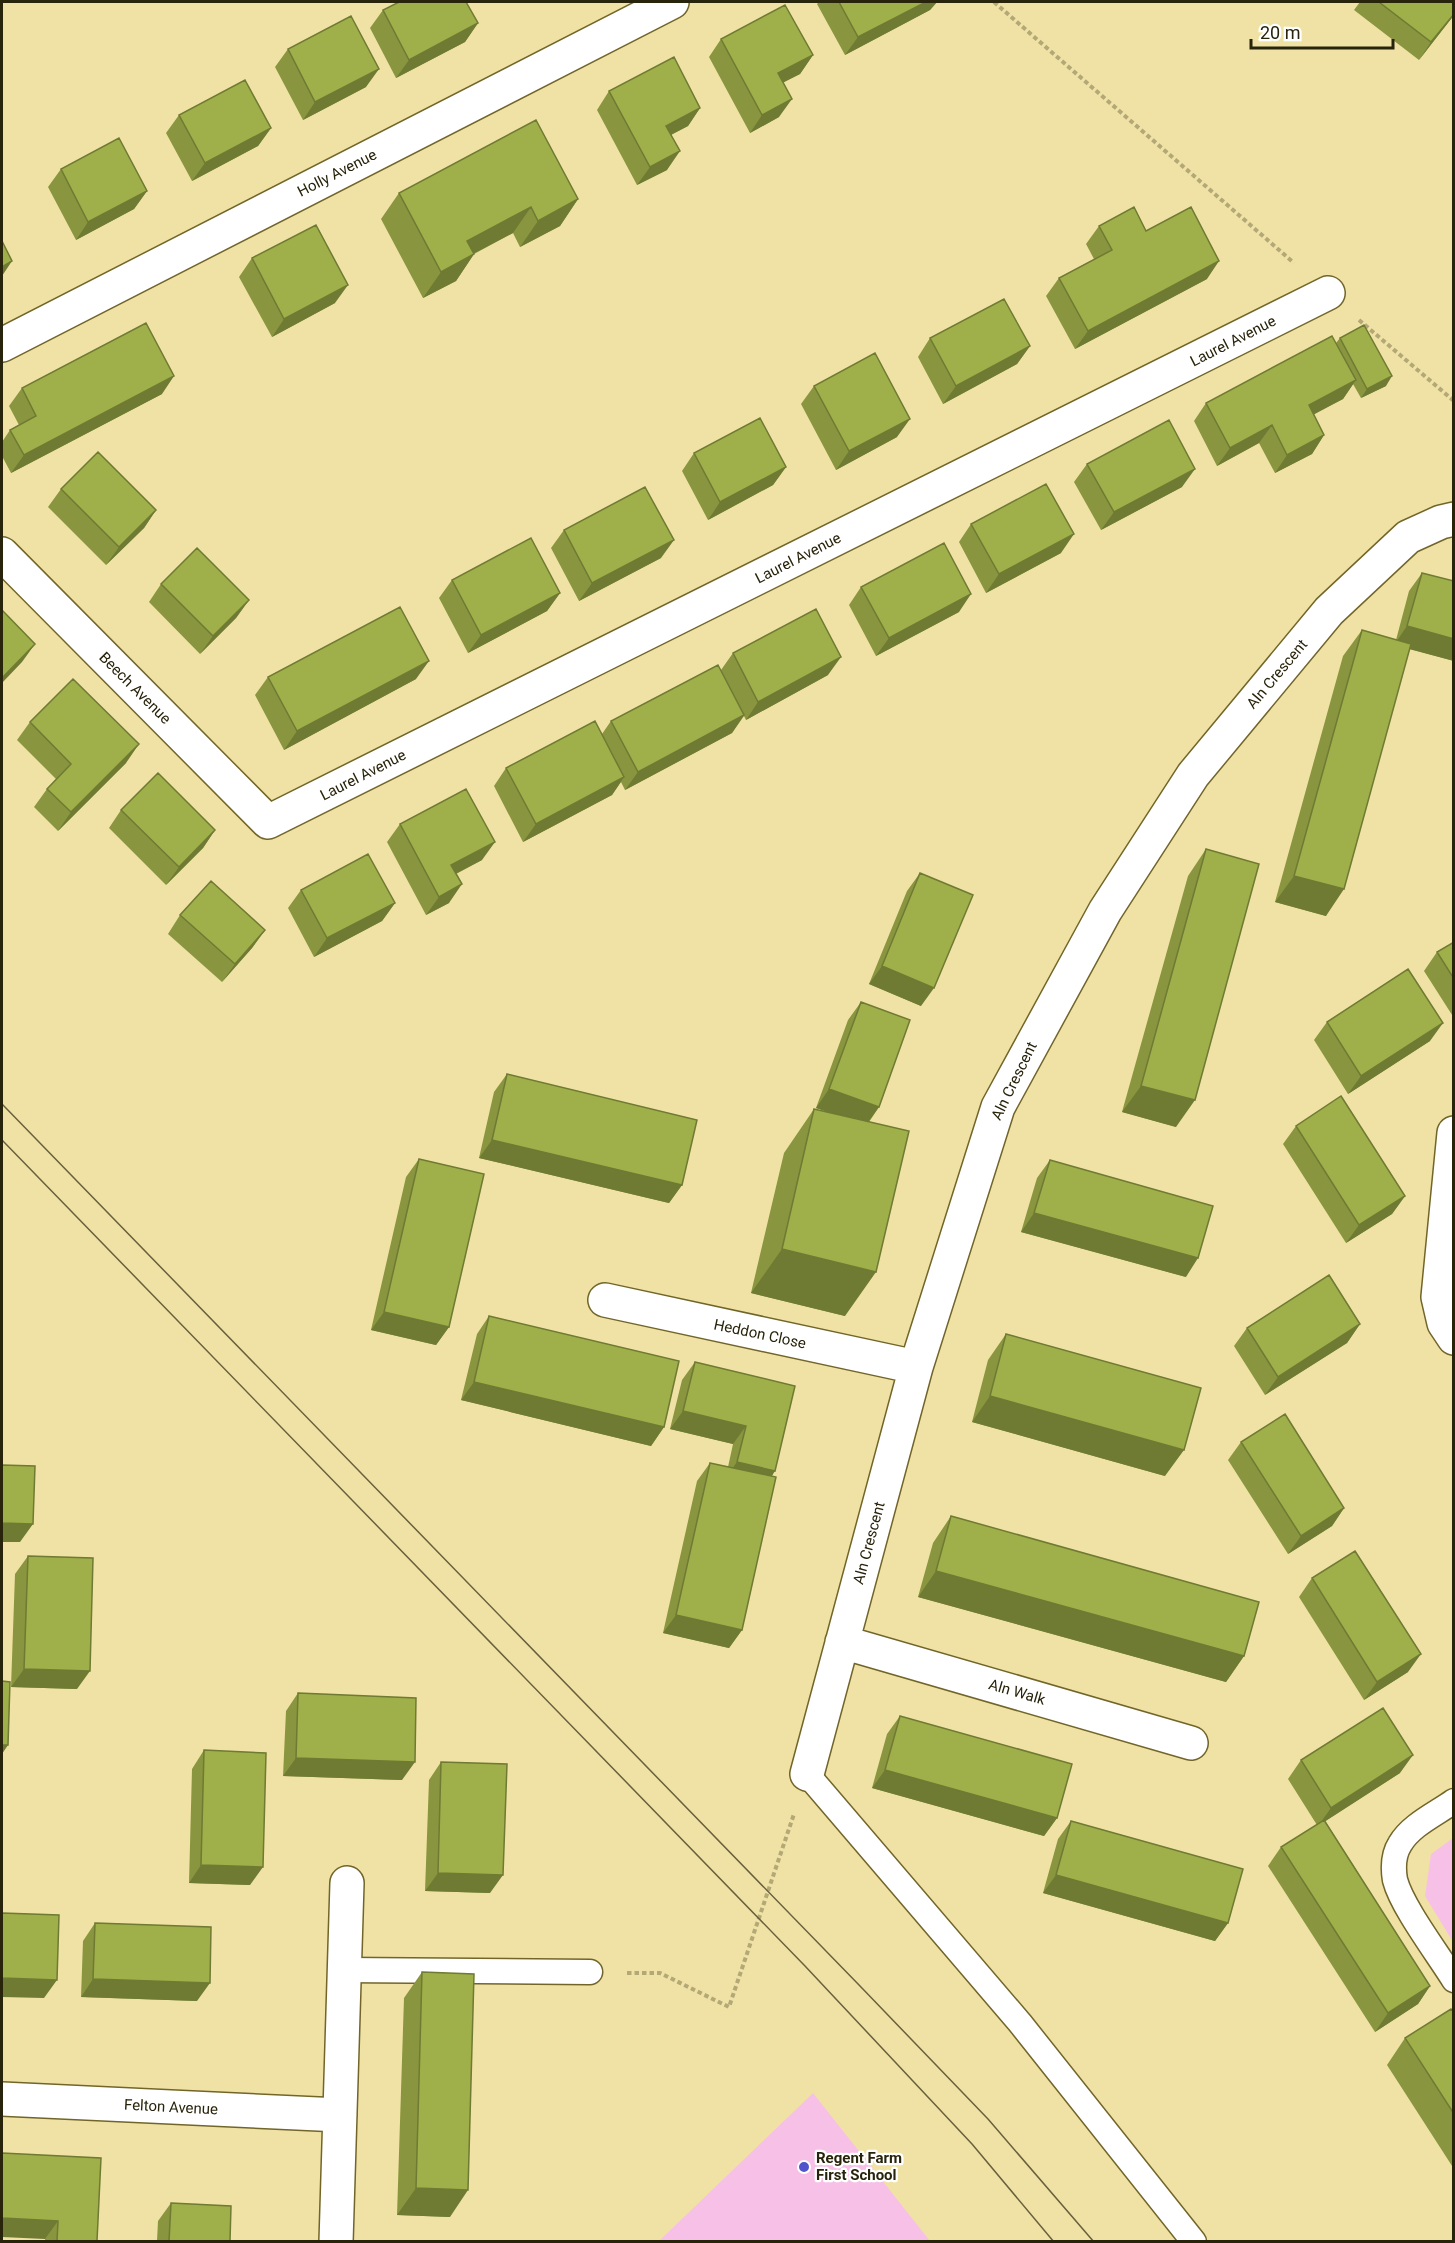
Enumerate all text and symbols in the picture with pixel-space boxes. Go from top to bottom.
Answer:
scale bar [1251,12,1394,50]
text: 20 m [1260,22,1300,43]
street label: Holly Avenue [294,145,380,201]
street label: Laurel Avenue [1187,312,1279,370]
street label: Laurel Avenue [752,529,844,587]
street label: Aln Crescent [1243,636,1311,712]
street label: Beech Avenue [95,648,175,728]
street label: Laurel Avenue [317,746,409,804]
street label: Aln Crescent [987,1039,1041,1123]
street label: Heddon Close [712,1315,808,1353]
street label: Aln Crescent [849,1500,889,1586]
street label: Aln Walk [987,1675,1048,1709]
street label: Felton Avenue [124,2096,219,2118]
place label: Regent Farm First School [816,2149,902,2184]
marker: Regent Farm First School [797,2160,811,2174]

